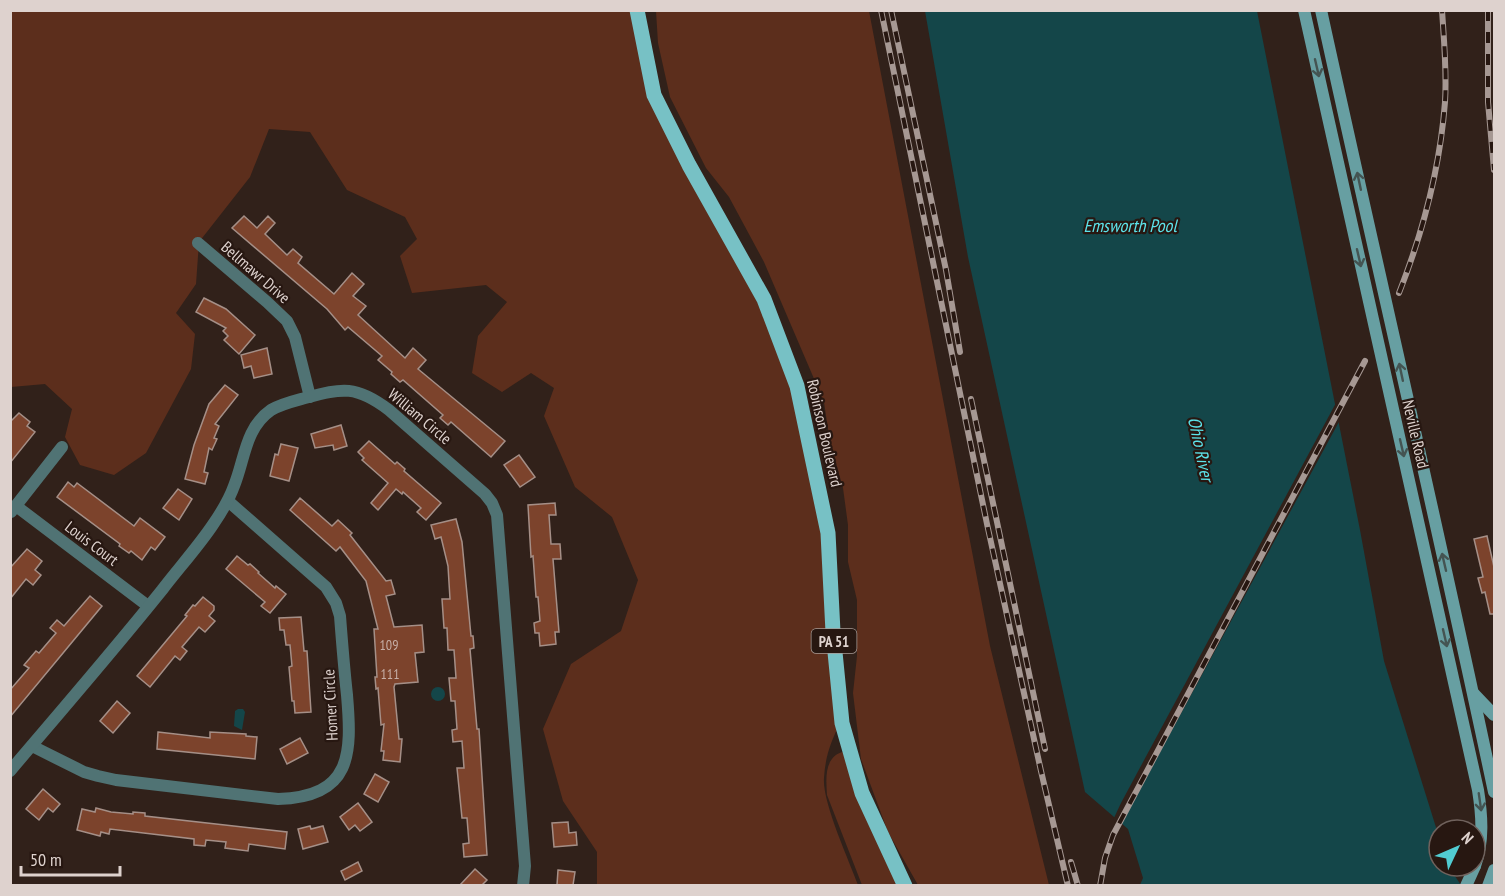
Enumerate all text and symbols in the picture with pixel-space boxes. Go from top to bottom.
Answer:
one-way arrow [1312,57,1323,77]
one-way arrow [1352,172,1364,191]
water label: Emsworth Pool [1083,214,1178,237]
street label: Bellmawr Drive [217,237,295,307]
one-way arrow [1354,248,1366,267]
one-way arrow [1395,363,1406,382]
street label: Robinson Boulevard [803,377,847,489]
street label: William Circle [384,384,456,448]
street label: Neville Road [1398,398,1434,470]
water label: Ohio River [1183,415,1220,486]
one-way arrow [1397,438,1408,457]
street label: Louis Court [61,516,123,570]
one-way arrow [1438,553,1449,572]
road number: PA 51 [812,629,856,653]
one-way arrow [1439,629,1451,648]
house number: 109 [380,636,398,654]
house number: 111 [381,665,399,683]
street label: Homer Circle [318,669,342,741]
one-way arrow [1475,792,1486,812]
north arrow [1427,818,1487,878]
text: N [1458,828,1478,848]
scale bar [21,839,120,877]
text: 50 m [30,848,62,871]

